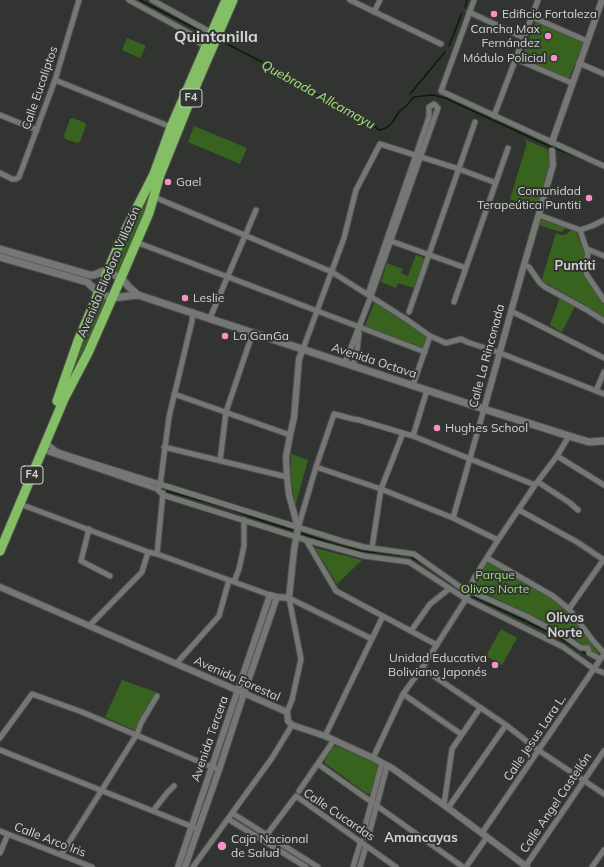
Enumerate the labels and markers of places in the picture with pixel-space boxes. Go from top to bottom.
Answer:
place label: Edificio Fortaleza [502,7,597,21]
marker: Edificio Fortaleza [489,9,499,19]
place label: Cancha Max Fernández [471,22,540,50]
marker: Cancha Max Fernández [543,31,553,41]
place label: Módulo Policial [463,51,546,65]
marker: Módulo Policial [549,53,559,63]
place label: Gael [176,175,201,189]
marker: Gael [163,177,173,187]
place label: Comunidad Terapeútica Puntiti [477,184,581,212]
marker: Comunidad Terapeútica Puntiti [584,193,594,203]
place label: Leslie [193,291,224,305]
marker: Leslie [180,293,190,303]
place label: La GanGa [233,329,289,343]
marker: La GanGa [220,331,230,341]
place label: Hughes School [445,421,528,435]
marker: Hughes School [432,423,442,433]
place label: Unidad Educativa Boliviano Japonés [388,651,487,679]
marker: Unidad Educativa Boliviano Japonés [490,660,500,670]
place label: Caja Nacional de Salud [231,832,308,860]
marker: Caja Nacional de Salud [216,840,228,852]

